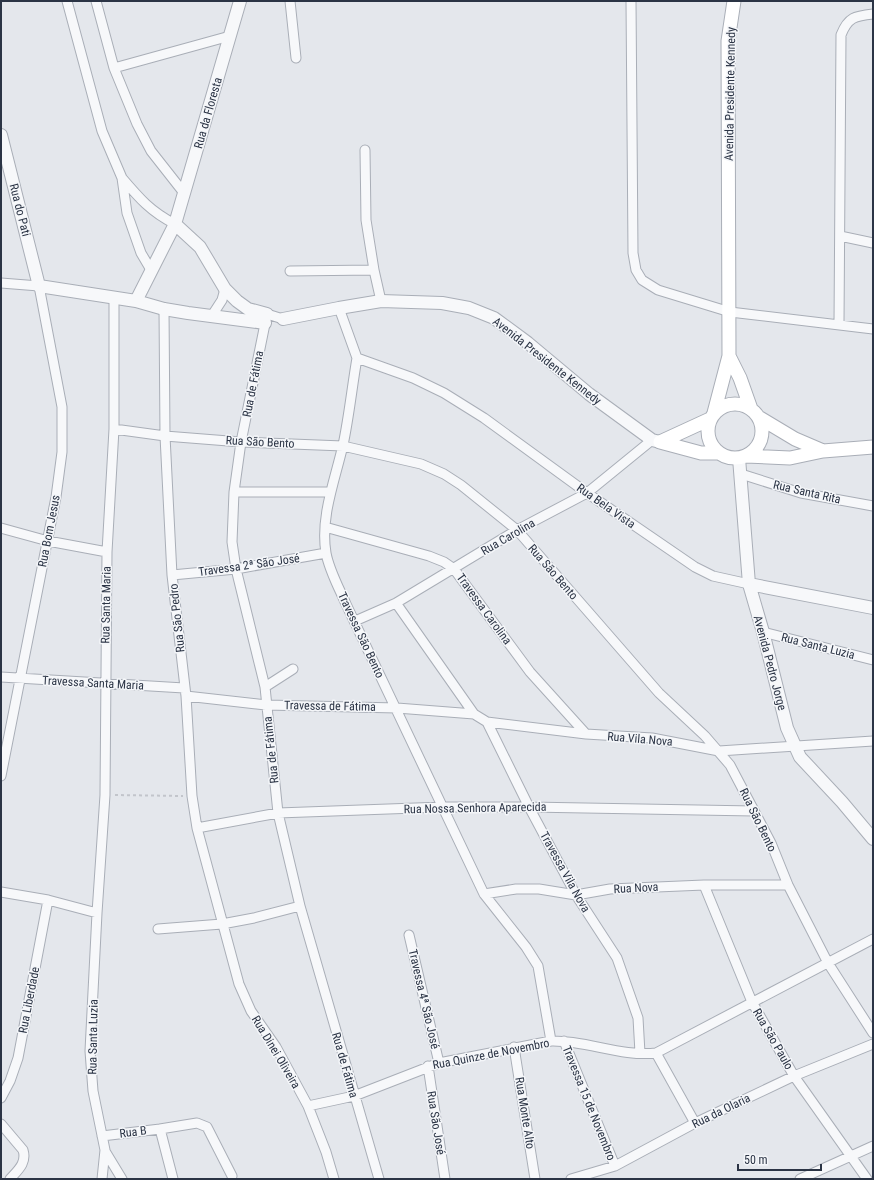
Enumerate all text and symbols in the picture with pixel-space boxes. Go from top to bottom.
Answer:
street label: Avenida Presidente Kennedy [722,27,738,161]
street label: Rua da Floresta [191,75,225,150]
street label: Rua do Pati [7,182,33,238]
street label: Avenida Presidente Kennedy [490,314,604,408]
street label: Rua de Fátima [240,349,266,418]
street label: Rua São Bento [225,433,295,451]
street label: Rua Santa Rita [772,477,842,507]
street label: Rua Bela Vista [574,481,638,531]
street label: Rua Bom Jesus [35,494,63,568]
street label: Rua Carolina [479,516,538,558]
street label: Rua São Bento [525,541,581,603]
street label: Travessa 2ª São José [197,551,301,579]
street label: Rua Santa Maria [98,566,114,644]
street label: Travessa Carolina [454,571,515,647]
street label: Rua São Pedro [166,583,188,653]
street label: Travessa São Bento [335,590,387,680]
street label: Avenida Pedro Jorge [751,614,790,712]
street label: Rua Santa Luzia [780,630,857,662]
street label: Travessa Santa Maria [42,673,144,693]
street label: Travessa de Fátima [284,698,376,714]
street label: Rua de Fátima [260,716,281,784]
street label: Rua Vila Nova [607,729,674,749]
street label: Rua São Bento [737,786,779,854]
street label: Rua Nossa Senhora Aparecida [404,800,547,816]
street label: Travessa Vila Nova [537,829,593,915]
street label: Rua Nova [613,880,659,896]
street label: Travessa 4ª São José [406,948,442,1051]
street label: Rua Liberdade [16,965,42,1034]
street label: Rua Santa Luzia [85,999,101,1075]
street label: Rua São Paulo [750,1006,796,1072]
street label: Rua Dinei Oliveira [249,1013,303,1091]
street label: Rua de Fátima [329,1031,361,1100]
street label: Rua Quinze de Novembro [431,1036,551,1072]
street label: Travessa 15 de Novembro [560,1044,618,1162]
street label: Rua Monte Alto [512,1076,538,1150]
street label: Rua São José [424,1090,448,1156]
street label: Rua da Olaria [690,1091,753,1131]
street label: Rua B [119,1123,147,1141]
scale bar [738,1146,821,1172]
text: 50 m [744,1153,768,1167]

